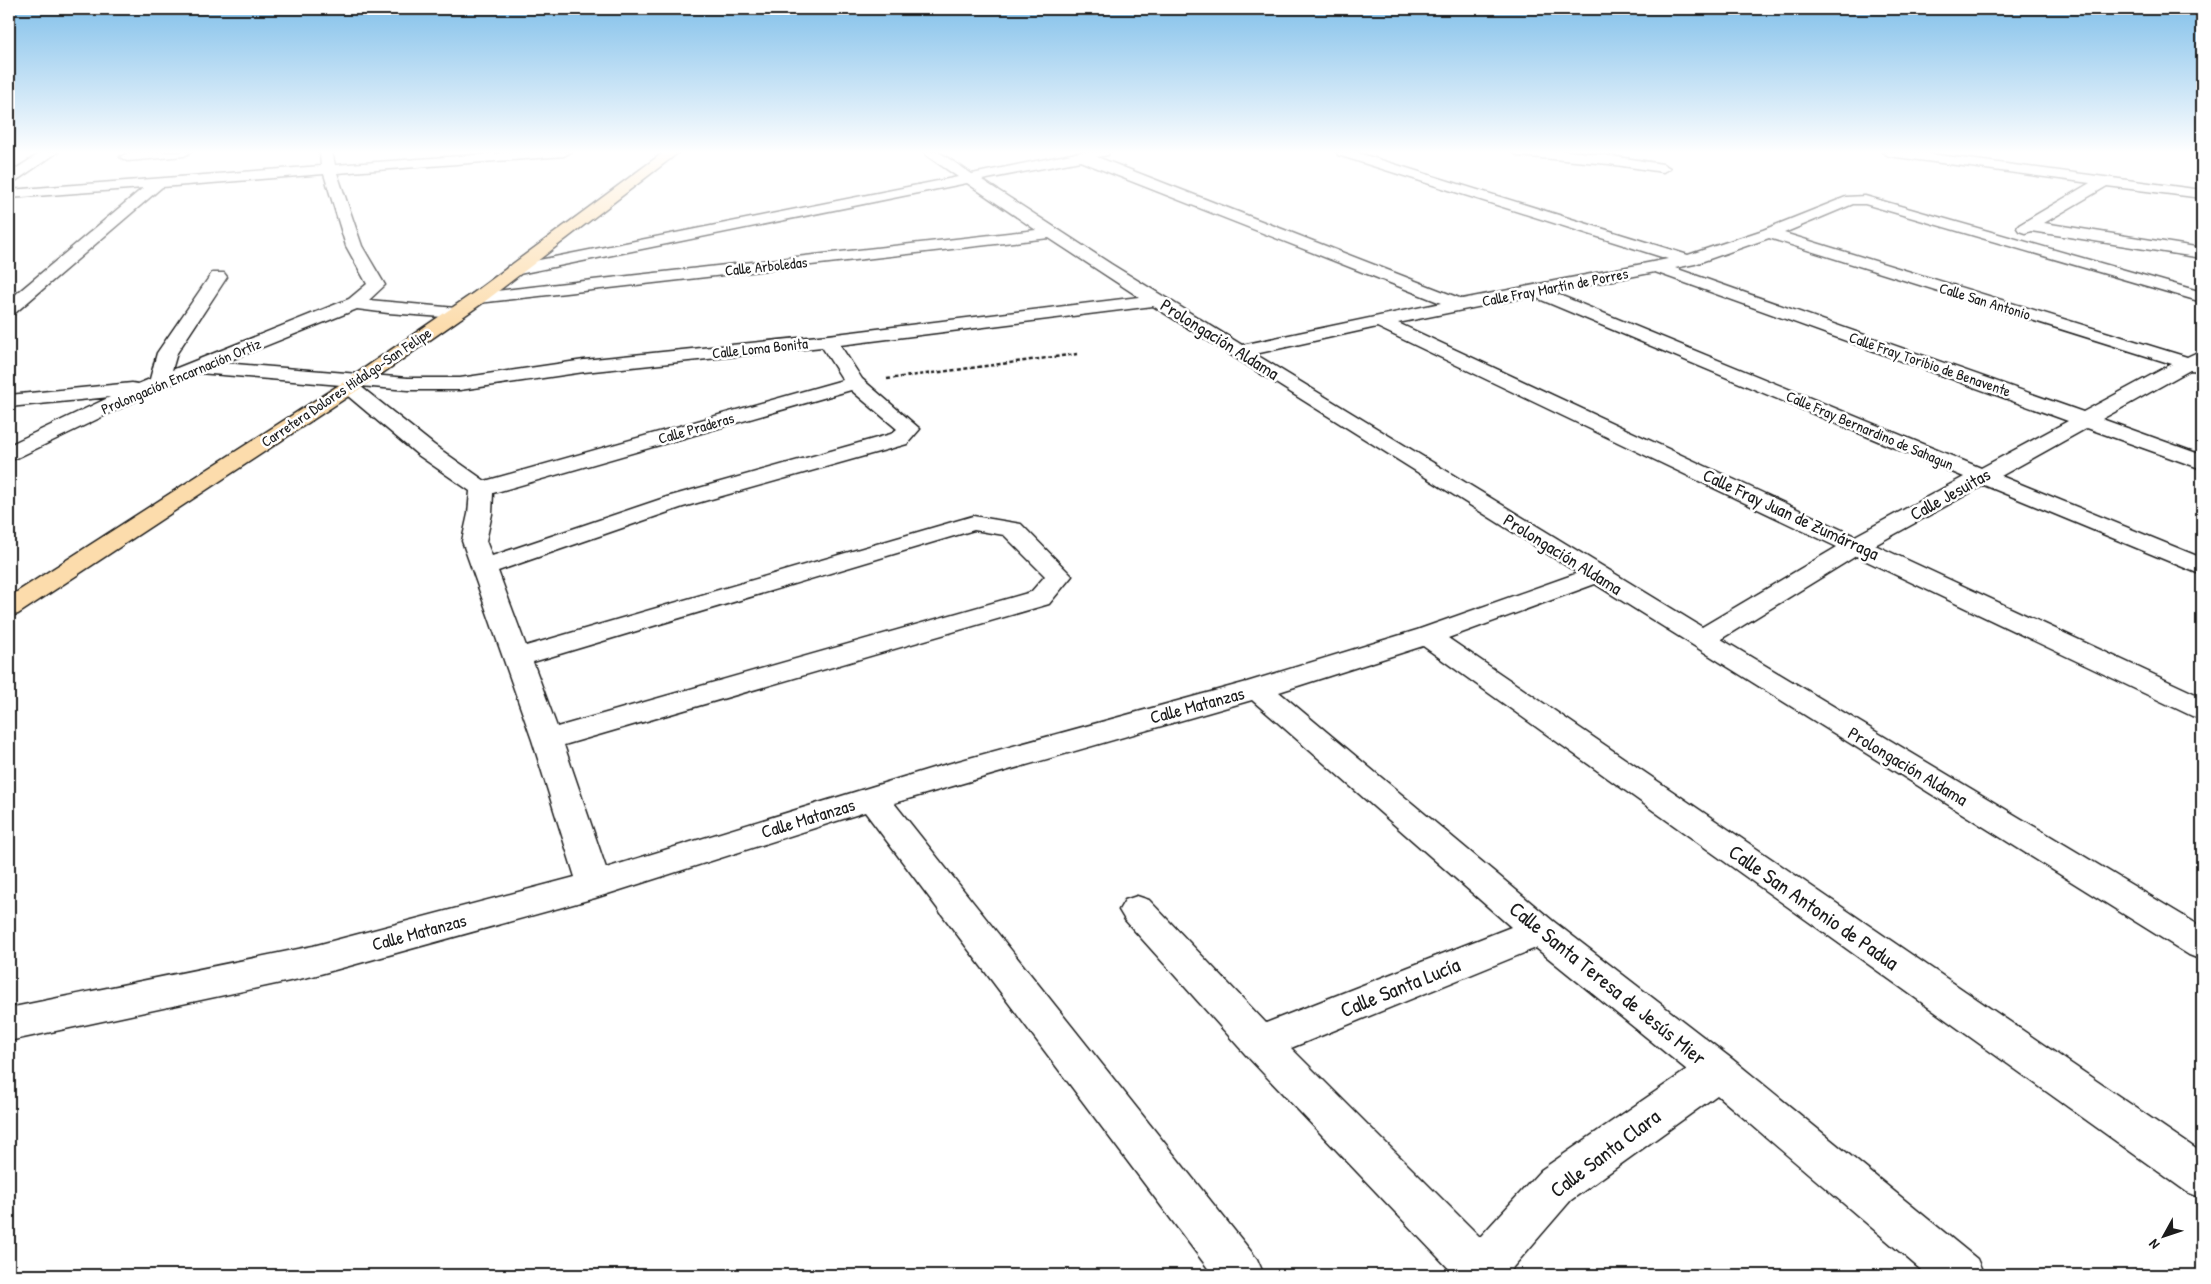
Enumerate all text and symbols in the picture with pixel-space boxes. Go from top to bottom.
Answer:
street label: Calle Arboledas [724,251,808,281]
street label: Calle Fray Martín de Porres [1480,263,1630,311]
street label: Calle San Antonio [1937,277,2033,325]
street label: Prolongación Aldama [1156,292,1284,386]
street label: Carretera Dolores Hidalgo-San Felipe [257,322,435,452]
street label: Calle Fray Toribio de Benavente [1846,326,2014,402]
street label: Prolongación Encarnación Ortiz [98,333,265,419]
street label: Calle Loma Bonita [711,333,809,363]
street label: Calle Fray Bernardino de Sahagun [1783,385,1957,475]
street label: Calle Praderas [656,407,737,449]
street label: Calle Fray Juan de Zumárraga [1699,462,1883,566]
street label: Calle Jesuitas [1905,462,1995,526]
street label: Prolongación Aldama [1499,507,1627,601]
street label: Calle Matanzas [1147,680,1247,730]
street label: Prolongación Aldama [1843,720,1973,812]
street label: Calle Matanzas [758,792,858,844]
street label: Calle San Antonio de Padua [1723,837,1905,977]
street label: Calle Santa Teresa de Jesús Mier [1503,894,1713,1072]
street label: Calle Matanzas [369,907,469,957]
street label: Calle Santa Lucía [1336,950,1464,1024]
street label: Calle Santa Clara [1544,1102,1666,1204]
north arrow [2138,1212,2188,1262]
text: N [2144,1235,2163,1254]

